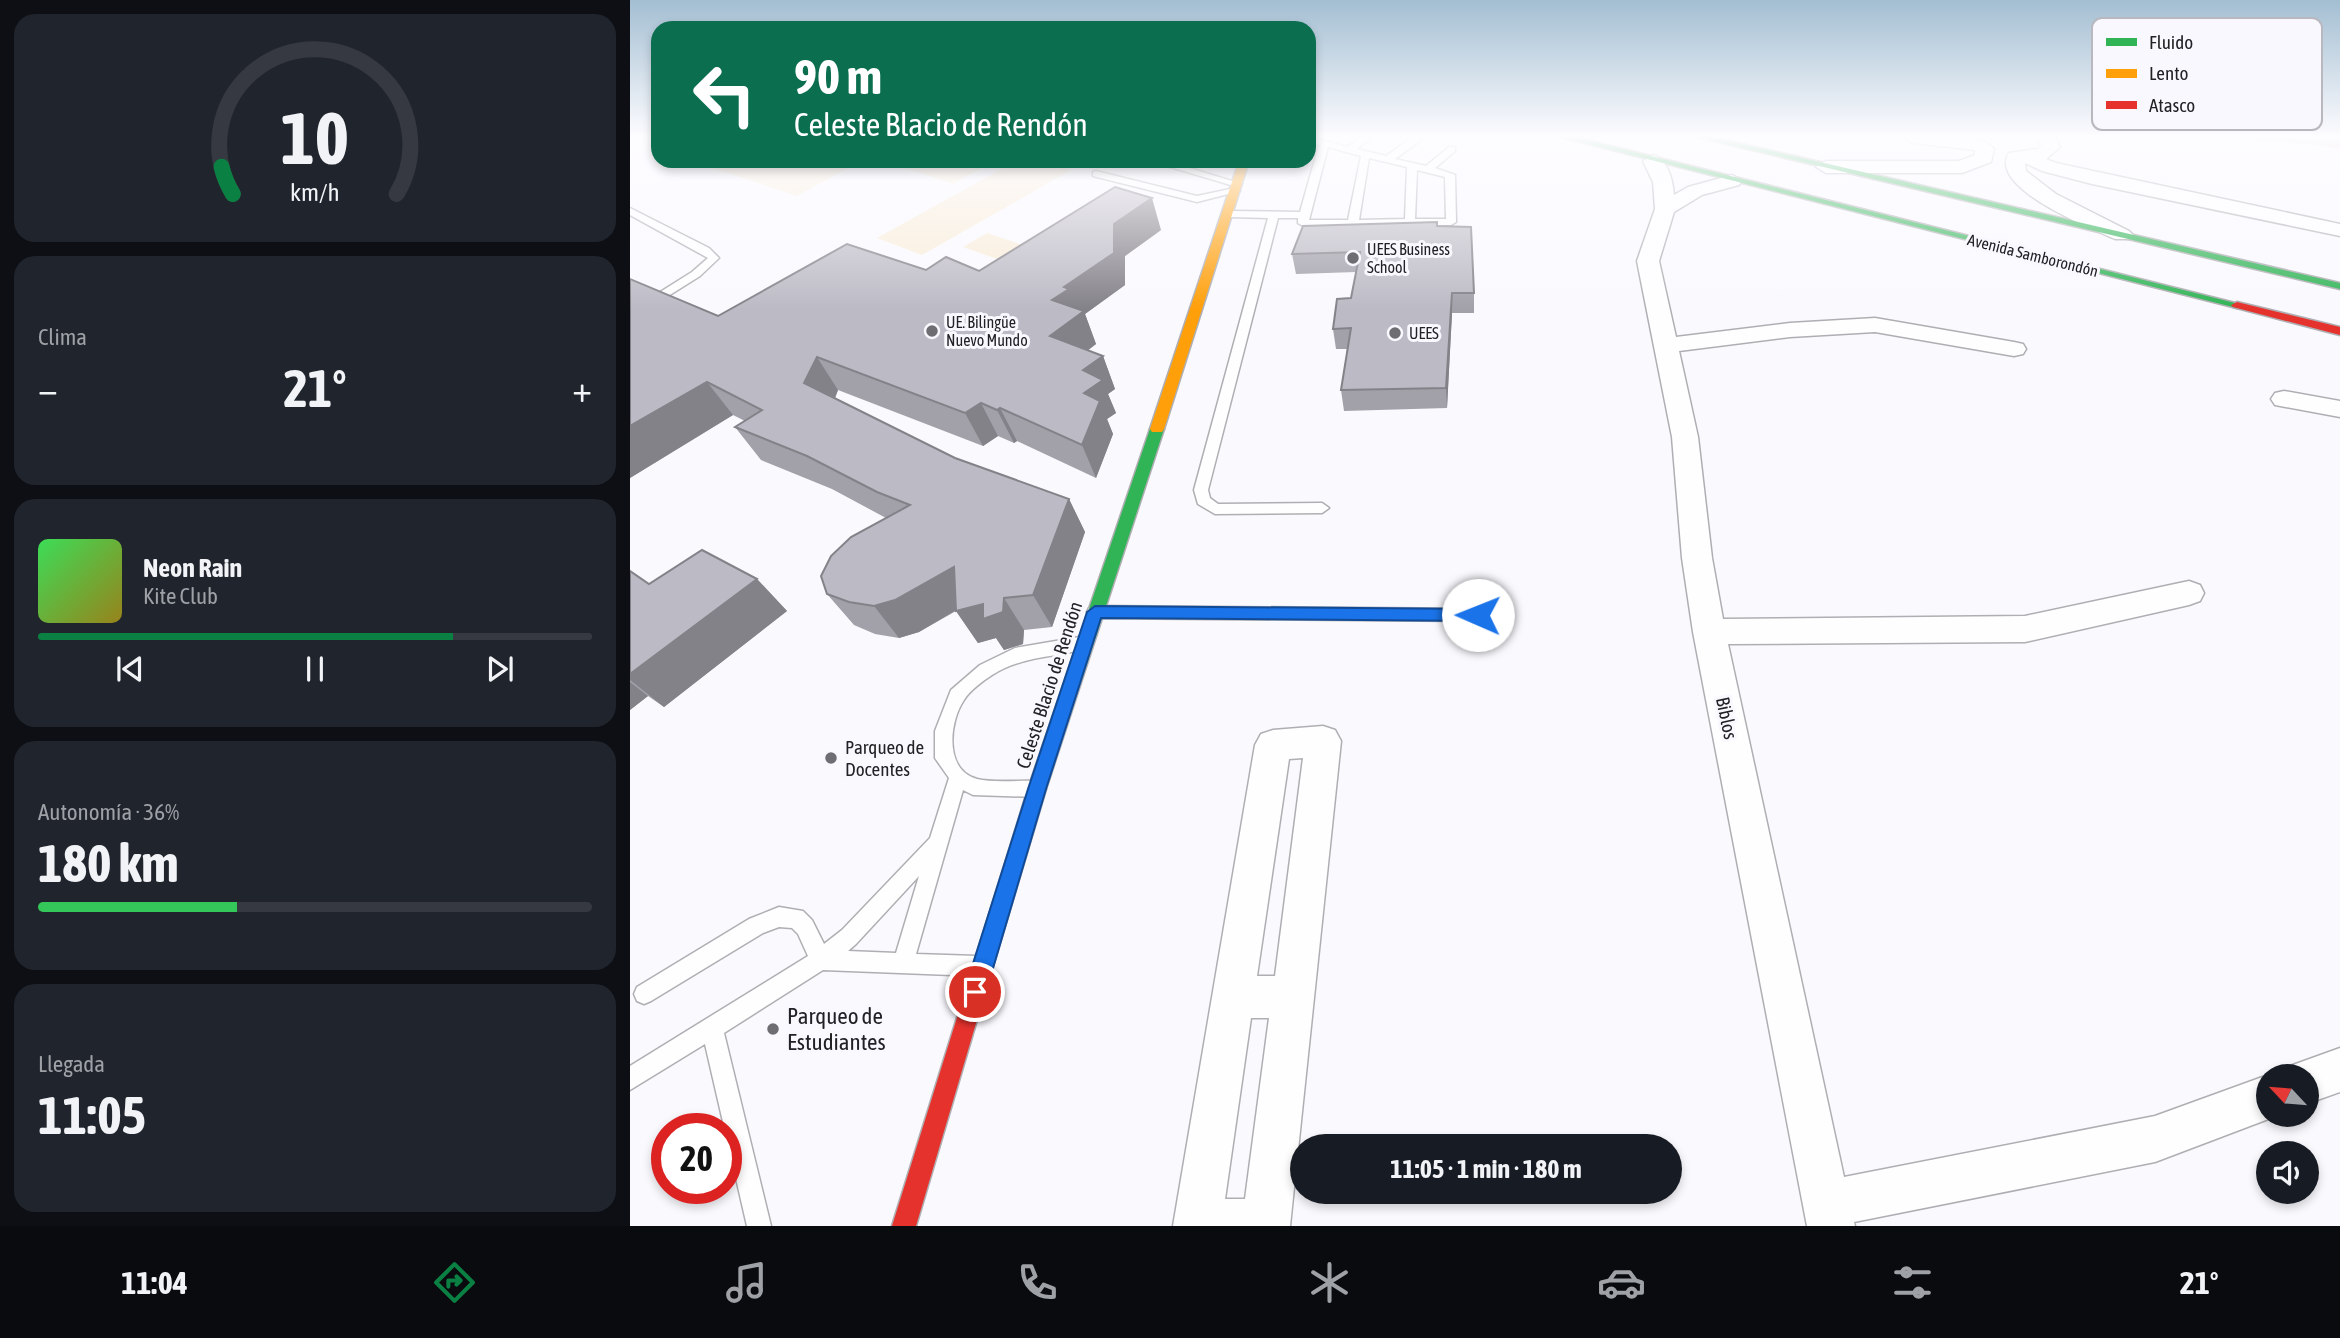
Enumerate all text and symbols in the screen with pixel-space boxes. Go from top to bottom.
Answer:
legend [2092,18,2322,130]
text: Fluido [2149,31,2193,53]
text: 90 m [794,48,882,104]
icon: left [679,49,770,140]
text: Lento [2149,62,2188,84]
text: Atasco [2149,94,2195,116]
text: 10 [281,97,349,180]
text: Celeste Blacio de Rendón [794,106,1088,143]
text: km/h [290,178,340,206]
street label: Avenida Samborondón [1966,230,2100,280]
place label: UEES Business School [1367,240,1450,276]
marker: UEES Business School [1345,250,1361,266]
place label: UE. Bilingüe Nuevo Mundo [946,313,1028,349]
marker: UE. Bilingüe Nuevo Mundo [924,323,940,339]
text: Clima [38,324,87,350]
place label: UEES [1409,324,1439,342]
marker: UEES [1387,325,1403,341]
text: 21° [283,358,347,418]
text: − [38,367,58,410]
text: + [572,367,592,410]
text: Neon Rain [143,553,242,583]
position arrow [1441,578,1515,652]
text: Kite Club [143,583,218,609]
street label: Celeste Blacio de Rendón [1012,599,1086,771]
icon: previous [111,650,149,688]
icon: pause [296,650,334,688]
icon: next [481,650,519,688]
street label: Biblos [1712,695,1742,742]
place label: Parqueo de Docentes [845,736,924,780]
marker: Parqueo de Docentes [823,750,839,766]
text: Autonomía · 36% [38,799,179,825]
text: 180 km [38,833,179,893]
pin [945,962,1005,1022]
icon: arrive [956,973,994,1011]
place label: Parqueo de Estudiantes [787,1003,886,1055]
marker: Parqueo de Estudiantes [765,1021,781,1037]
text: Llegada [38,1051,105,1077]
north arrow [2256,1064,2319,1127]
map controls [2256,1064,2319,1204]
text: 11:05 [38,1085,146,1145]
speed limit sign: 20 [651,1113,742,1204]
button: sound [2256,1141,2319,1204]
text: 11:05 · 1 min · 180 m [1390,1154,1582,1184]
icon: directions [430,1258,479,1307]
icon: music [722,1258,771,1307]
icon: phone [1013,1258,1062,1307]
icon: climate [1305,1258,1354,1307]
icon: car [1597,1258,1646,1307]
icon: filters [1888,1258,1937,1307]
text: 11:04 [121,1264,188,1301]
text: 21° [2180,1264,2219,1301]

